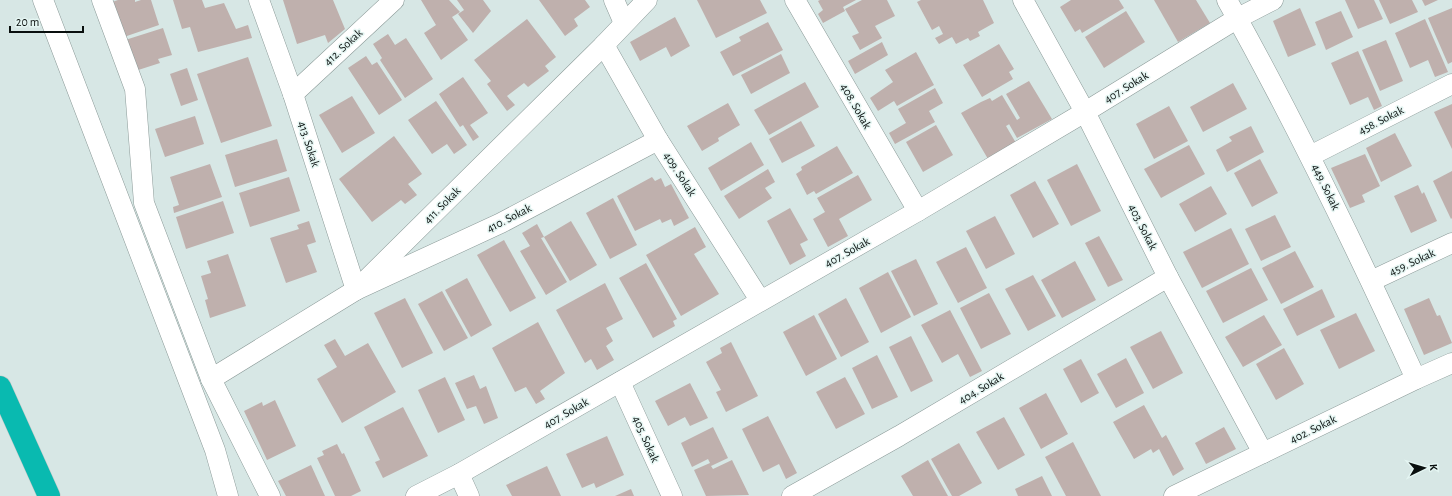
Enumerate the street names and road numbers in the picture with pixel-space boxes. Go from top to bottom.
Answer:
street label: 412. Sokak [321,26,365,68]
street label: 407. Sokak [1102,69,1151,105]
street label: 408. Sokak [838,81,874,131]
street label: 458. Sokak [1357,103,1406,136]
street label: 413. Sokak [296,120,322,169]
street label: 409. Sokak [661,150,699,199]
street label: 449. Sokak [1310,162,1342,212]
street label: 411. Sokak [421,184,463,226]
street label: 410. Sokak [485,201,534,234]
street label: 403. Sokak [1126,202,1160,252]
street label: 407. Sokak [822,235,872,269]
street label: 459. Sokak [1387,246,1437,278]
street label: 404. Sokak [956,370,1006,406]
street label: 407. Sokak [542,395,591,431]
street label: 402. Sokak [1288,412,1339,445]
street label: 405. Sokak [630,414,662,464]

